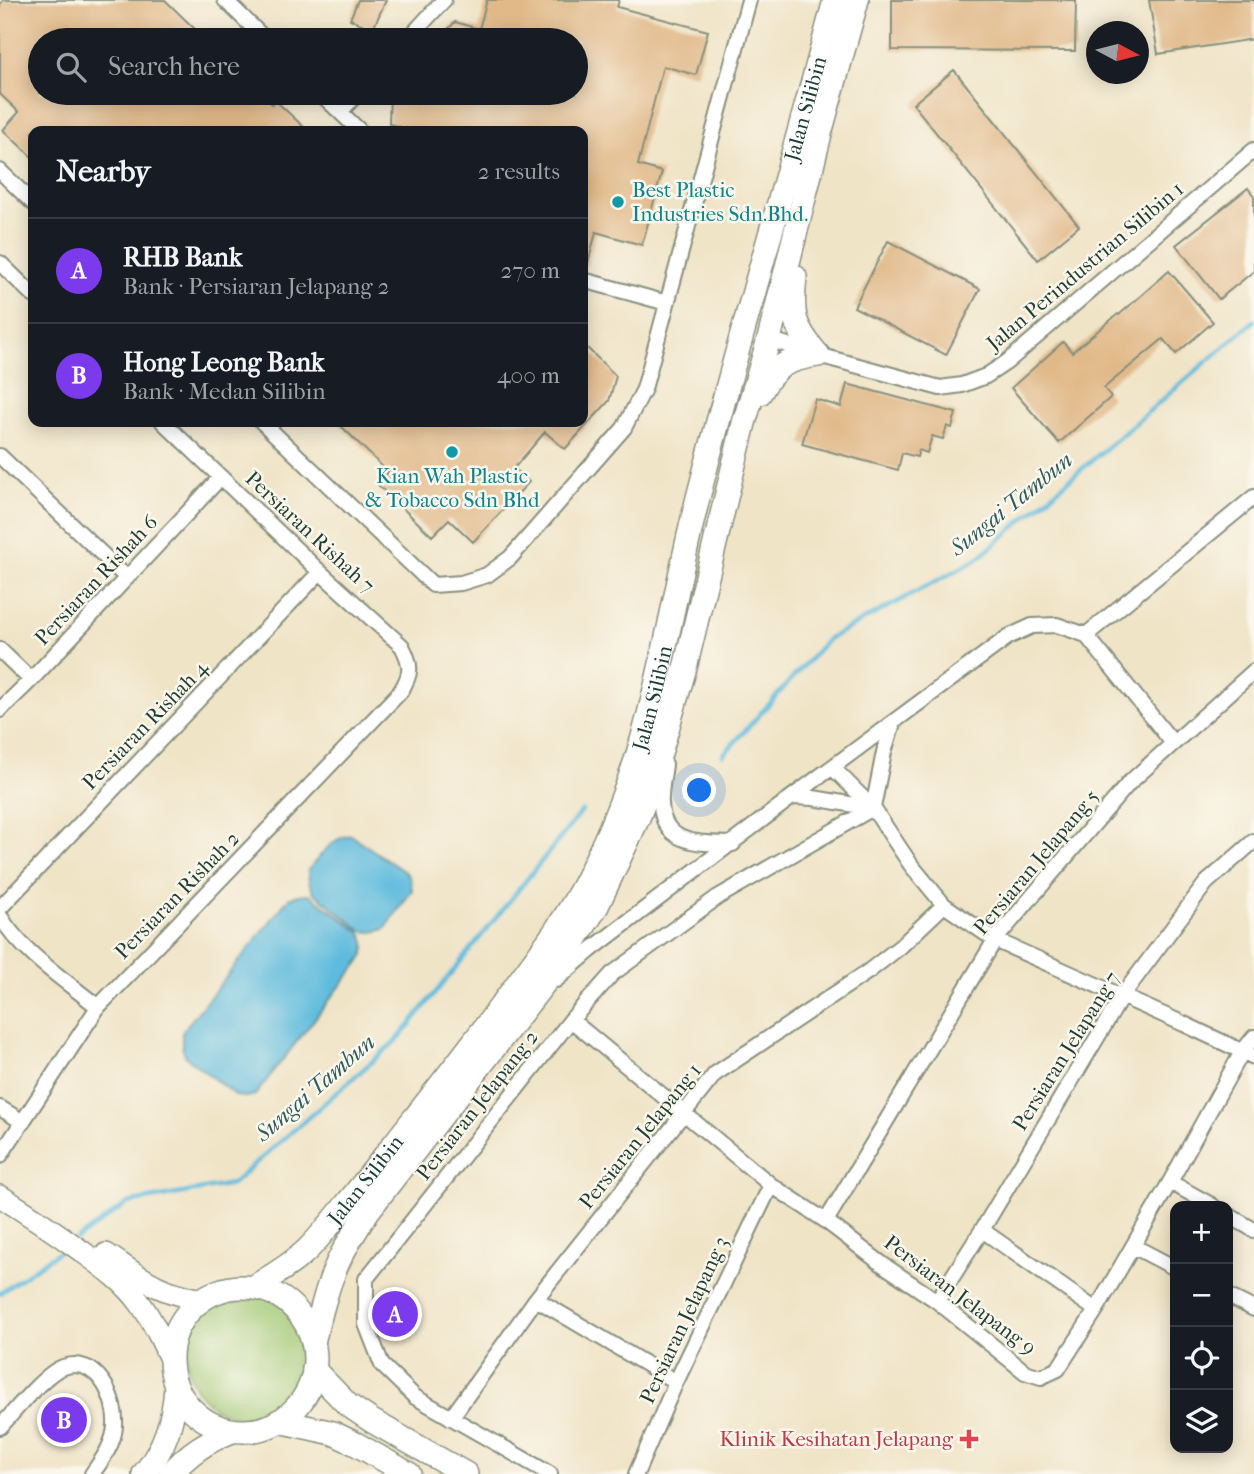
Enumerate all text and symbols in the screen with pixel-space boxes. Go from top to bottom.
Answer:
north arrow [1086,21,1149,84]
search box [28,28,588,105]
icon: search [52,48,90,86]
text: Search here [108,51,240,82]
street label: Jalan Silibin [779,54,831,166]
text: Nearby [56,154,151,189]
text: 2 results [478,158,560,185]
street label: Jalan Perindustrian Silibin 1 [980,177,1188,357]
place label: Best Plastic Industries Sdn.Bhd. [632,178,808,226]
marker: Best Plastic Industries Sdn.Bhd. [610,194,626,210]
text: RHB Bank [123,242,242,273]
text: A [72,257,86,284]
text: 270 m [500,257,560,284]
text: Bank · Persiaran Jelapang 2 [123,273,389,300]
text: Hong Leong Bank [123,347,324,378]
text: B [72,362,86,389]
text: 400 m [497,362,560,389]
text: Bank · Medan Silibin [123,378,326,405]
marker: Kian Wah Plastic & Tobacco Sdn Bhd [444,444,460,460]
water label: Sungai Tambun [944,446,1078,562]
place label: Kian Wah Plastic & Tobacco Sdn Bhd [365,464,540,512]
street label: Persiaran Rishah 7 [241,466,379,598]
street label: Persiaran Rishah 6 [30,510,163,650]
street label: Jalan Silibin [627,643,677,756]
street label: Persiaran Rishah 4 [77,655,213,794]
your location [682,773,716,807]
street label: Persiaran Jelapang 5 [968,785,1104,939]
street label: Persiaran Rishah 2 [110,826,244,964]
street label: Persiaran Jelapang 7 [1007,967,1125,1135]
street label: Persiaran Jelapang 2 [411,1025,543,1185]
water label: Sungai Tambun [249,1029,380,1148]
street label: Persiaran Jelapang 1 [574,1058,706,1214]
street label: Jalan Silibin [321,1131,408,1231]
map controls [1170,1201,1233,1453]
button: + [1170,1201,1233,1264]
street label: Persiaran Jelapang 9 [879,1230,1041,1360]
street label: Persiaran Jelapang 3 [635,1233,733,1407]
button: − [1170,1264,1233,1327]
pin: A [372,1288,418,1340]
button: locate [1170,1327,1233,1390]
button: layers [1170,1390,1233,1453]
pin: B [41,1394,87,1446]
place label: Klinik Kesihatan Jelapang [720,1427,954,1451]
marker: Klinik Kesihatan Jelapang [959,1429,979,1449]

